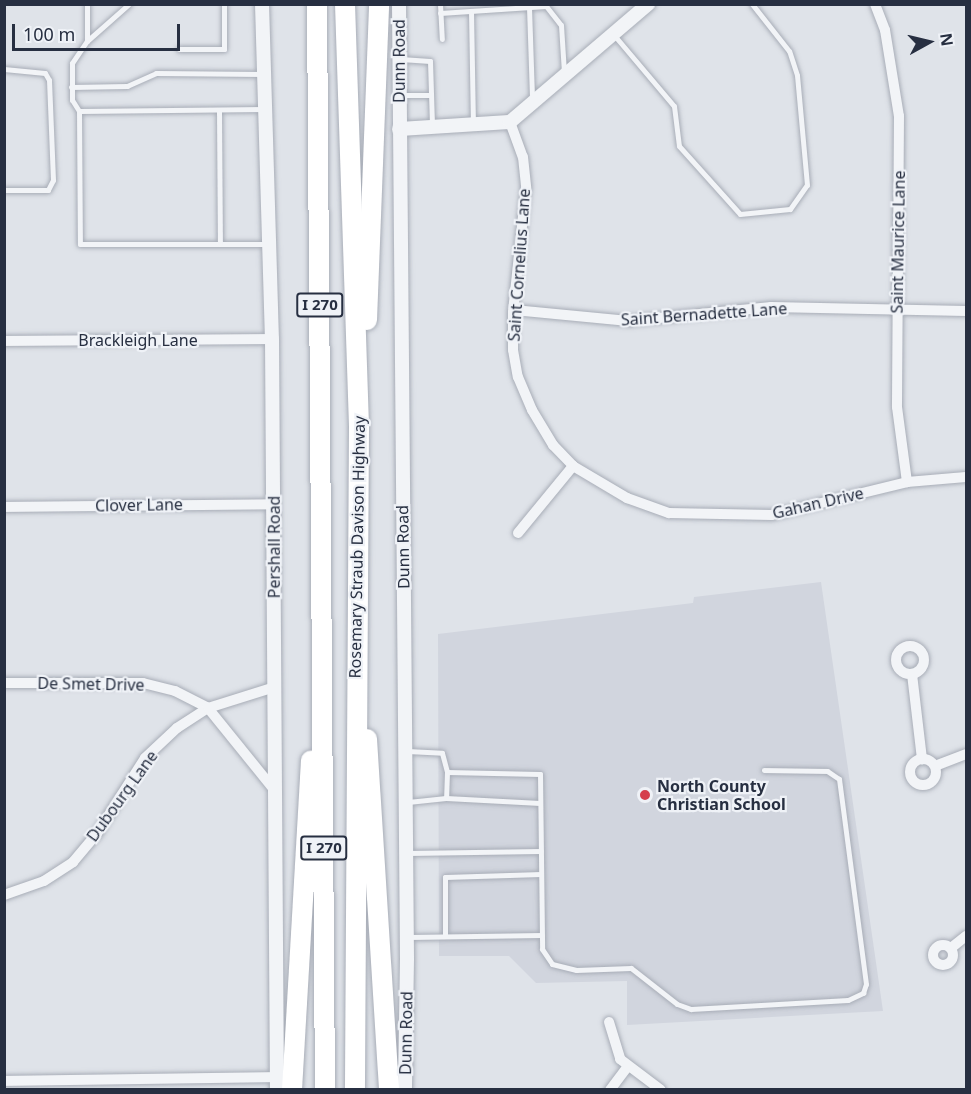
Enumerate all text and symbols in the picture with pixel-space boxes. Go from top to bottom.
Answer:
scale bar [15,12,183,50]
north arrow [899,12,959,72]
street label: Dunn Road [389,19,409,103]
text: 100 m [23,22,75,46]
text: N [935,32,959,47]
street label: Saint Maurice Lane [887,170,909,314]
street label: Saint Cornelius Lane [504,188,534,342]
road number: I 270 [296,293,344,317]
street label: Saint Bernadette Lane [620,299,788,329]
street label: Brackleigh Lane [78,330,198,350]
street label: Rosemary Straub Davison Highway [345,416,369,678]
street label: Gahan Drive [770,483,866,523]
street label: Clover Lane [95,495,183,515]
street label: Pershall Road [264,496,284,598]
street label: Dunn Road [393,505,413,589]
street label: De Smet Drive [37,673,145,695]
street label: Dubourg Lane [83,747,161,845]
place label: North County Christian School [657,776,786,814]
marker: North County Christian School [638,788,652,802]
road number: I 270 [300,836,348,860]
street label: Dunn Road [396,991,416,1075]

